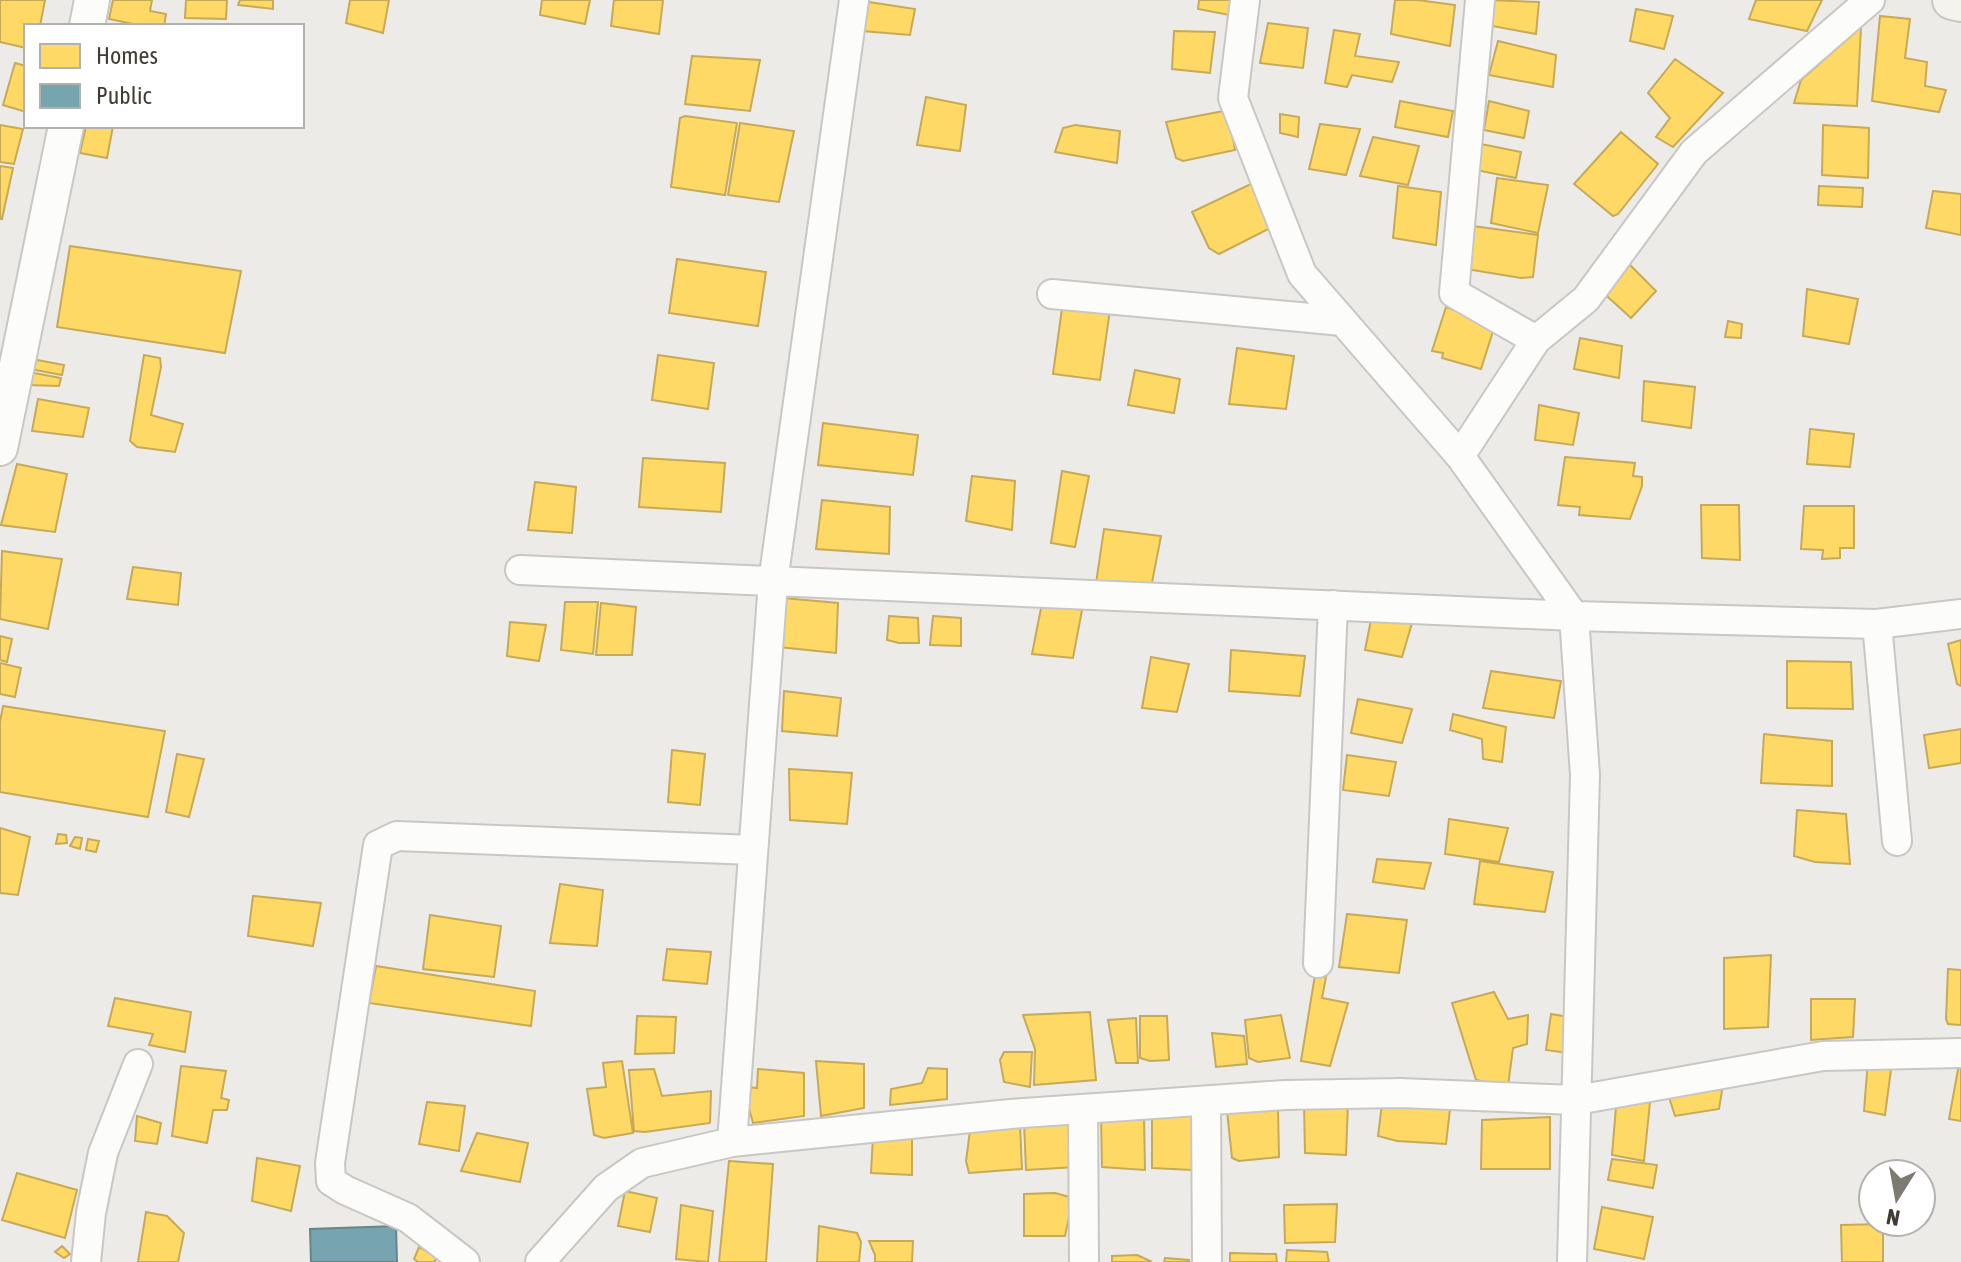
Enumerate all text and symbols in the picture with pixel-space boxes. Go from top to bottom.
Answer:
legend [24,24,304,128]
text: Homes [96,42,158,69]
text: Public [96,82,152,109]
north arrow [1857,1158,1937,1238]
text: N [1884,1204,1902,1232]

